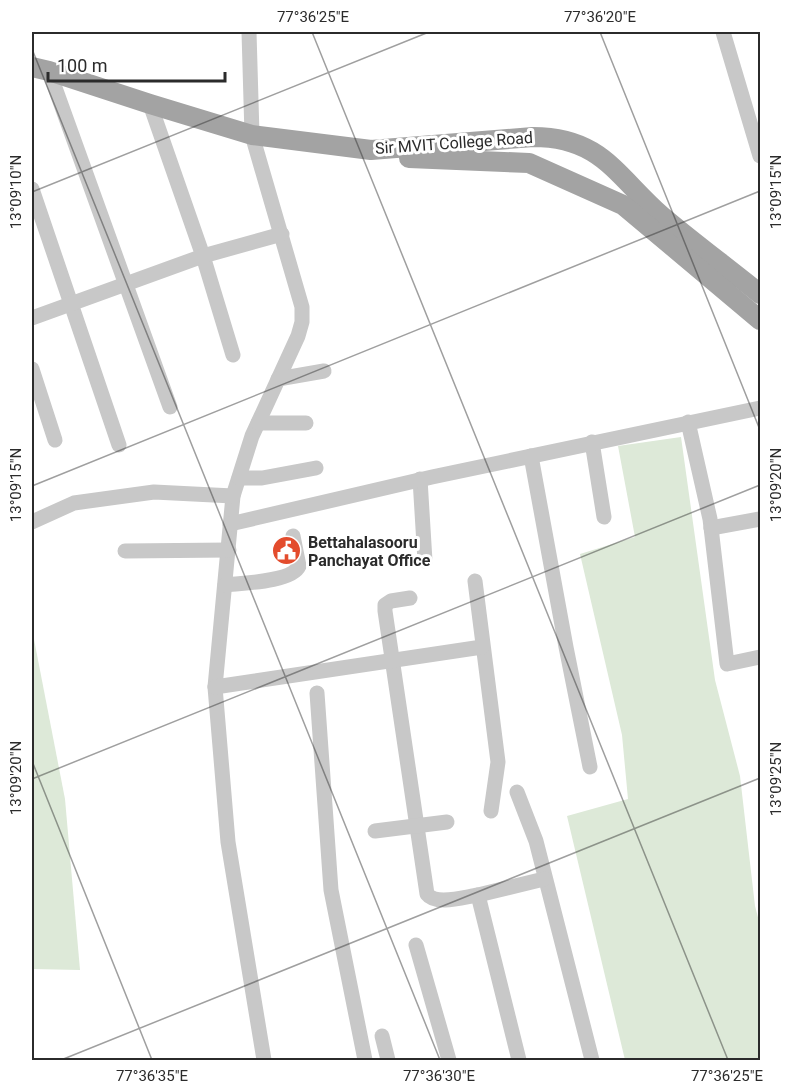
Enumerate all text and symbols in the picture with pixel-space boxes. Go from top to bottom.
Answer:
text: 77°36'25"E [277,8,350,26]
text: 77°36'20"E [564,8,637,26]
scale bar [48,45,225,83]
text: 100 m [57,55,108,76]
street label: Sir MVIT College Road [374,128,534,158]
text: 13°09'10"N [7,155,25,229]
text: 13°09'15"N [767,155,785,229]
text: 13°09'15"N [7,448,25,522]
text: 13°09'20"N [767,448,785,522]
place label: Bettahalasooru Panchayat Office [308,533,431,570]
public building icon: Bettahalasooru Panchayat Office [271,535,303,567]
text: 13°09'20"N [7,741,25,815]
text: 13°09'25"N [767,742,785,816]
text: 77°36'35"E [116,1067,189,1085]
text: 77°36'30"E [403,1067,476,1085]
text: 77°36'25"E [691,1067,764,1085]

